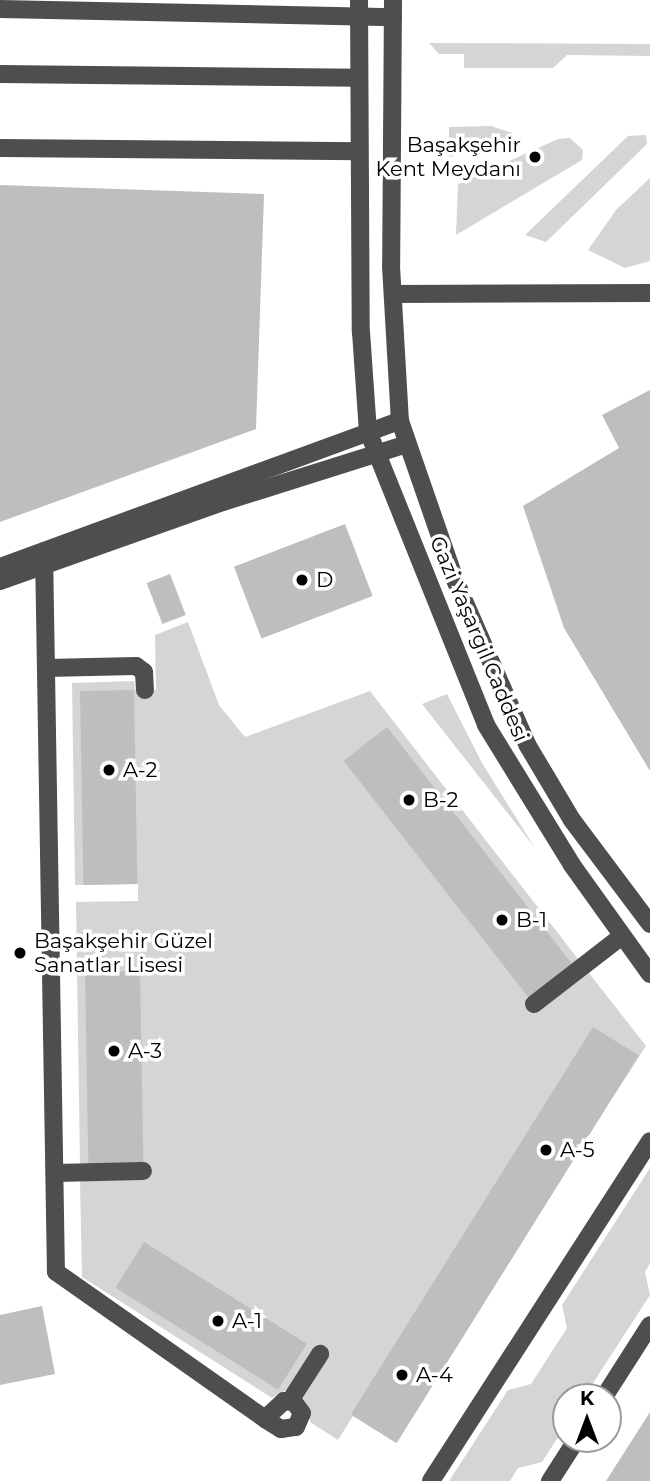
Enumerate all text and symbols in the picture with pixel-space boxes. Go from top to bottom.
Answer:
place label: Başakşehir Kent Meydanı [376,132,521,182]
marker: Başakşehir Kent Meydanı [527,149,543,165]
street label: Gazi Yaşargil Caddesi [424,532,534,746]
place label: D [316,567,333,593]
marker: D [294,572,310,588]
place label: A-2 [123,757,157,783]
marker: A-2 [101,762,117,778]
place label: B-2 [423,787,459,813]
marker: B-2 [401,792,417,808]
place label: B-1 [516,907,547,933]
marker: B-1 [494,912,510,928]
place label: Başakşehir Güzel Sanatlar Lisesi [34,928,213,978]
marker: Başakşehir Güzel Sanatlar Lisesi [12,945,28,961]
place label: A-3 [128,1038,162,1064]
marker: A-3 [106,1043,122,1059]
place label: A-5 [560,1137,595,1163]
marker: A-5 [538,1142,554,1158]
place label: A-1 [232,1308,262,1334]
marker: A-1 [210,1313,226,1329]
place label: A-4 [416,1362,453,1388]
marker: A-4 [394,1367,410,1383]
north arrow [552,1383,622,1453]
text: K [580,1387,594,1410]

